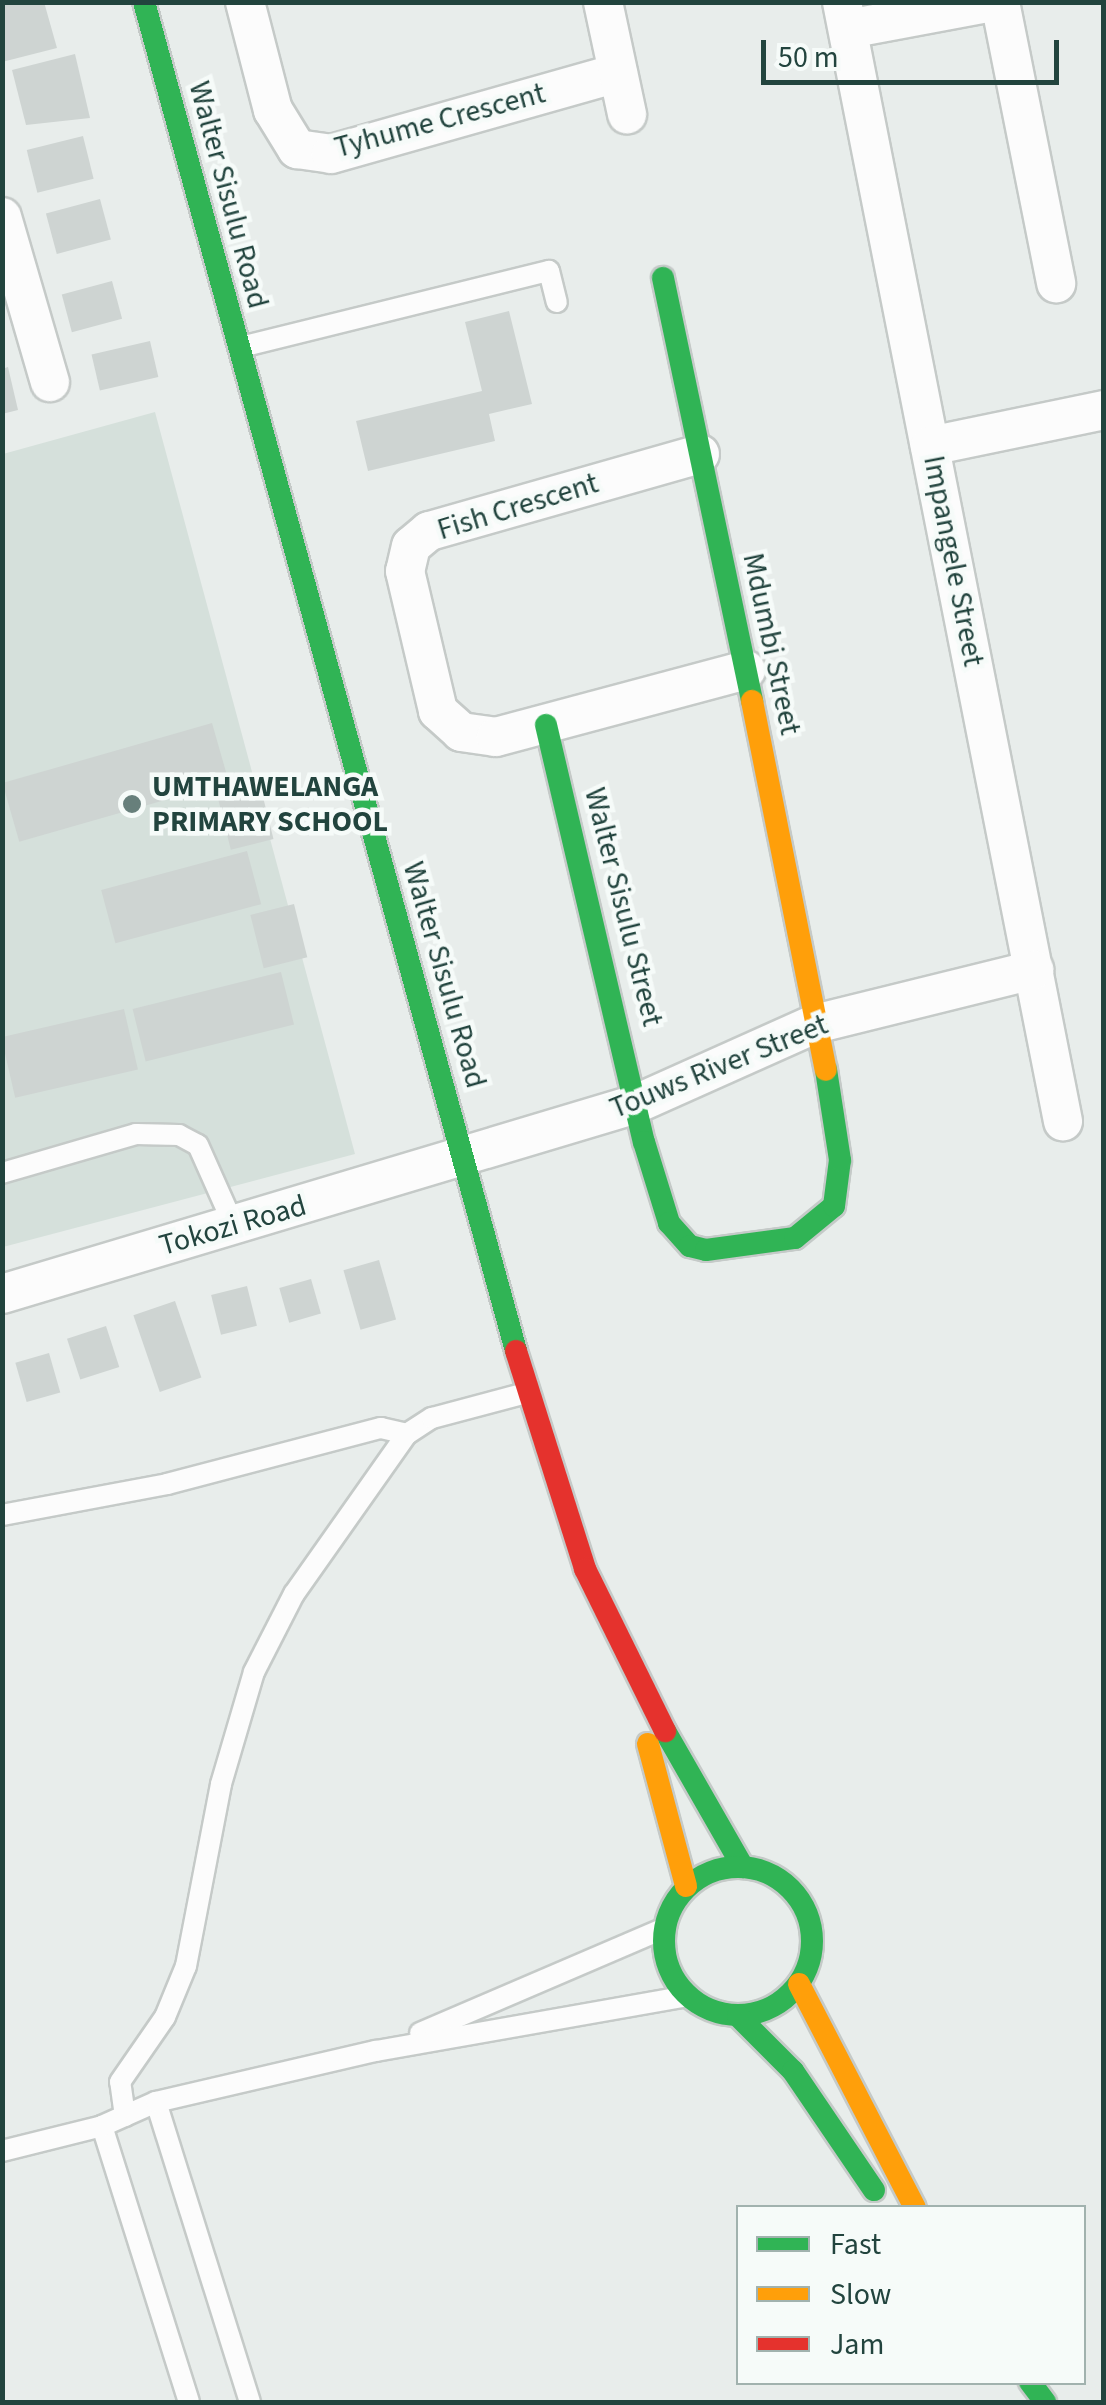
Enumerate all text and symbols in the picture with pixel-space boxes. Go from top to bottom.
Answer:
scale bar [766,20,1064,82]
text: 50 m [778,36,839,79]
street label: Tyhume Crescent [331,76,549,166]
street label: Walter Sisulu Road [180,78,276,312]
street label: Impangele Street [915,453,991,669]
street label: Fish Crescent [433,465,603,549]
street label: Mdumbi Street [734,550,808,738]
place label: UMTHAWELANGA PRIMARY SCHOOL [152,769,388,840]
street label: Walter Sisulu Street [576,784,670,1030]
marker: UMTHAWELANGA PRIMARY SCHOOL [121,793,143,815]
street label: Walter Sisulu Road [395,858,493,1092]
street label: Touws River Street [605,1007,833,1127]
street label: Tokozi Road [155,1188,311,1264]
legend [736,2205,1086,2385]
text: Fast [830,2223,881,2266]
text: Slow [830,2273,891,2316]
text: Jam [830,2323,884,2366]

